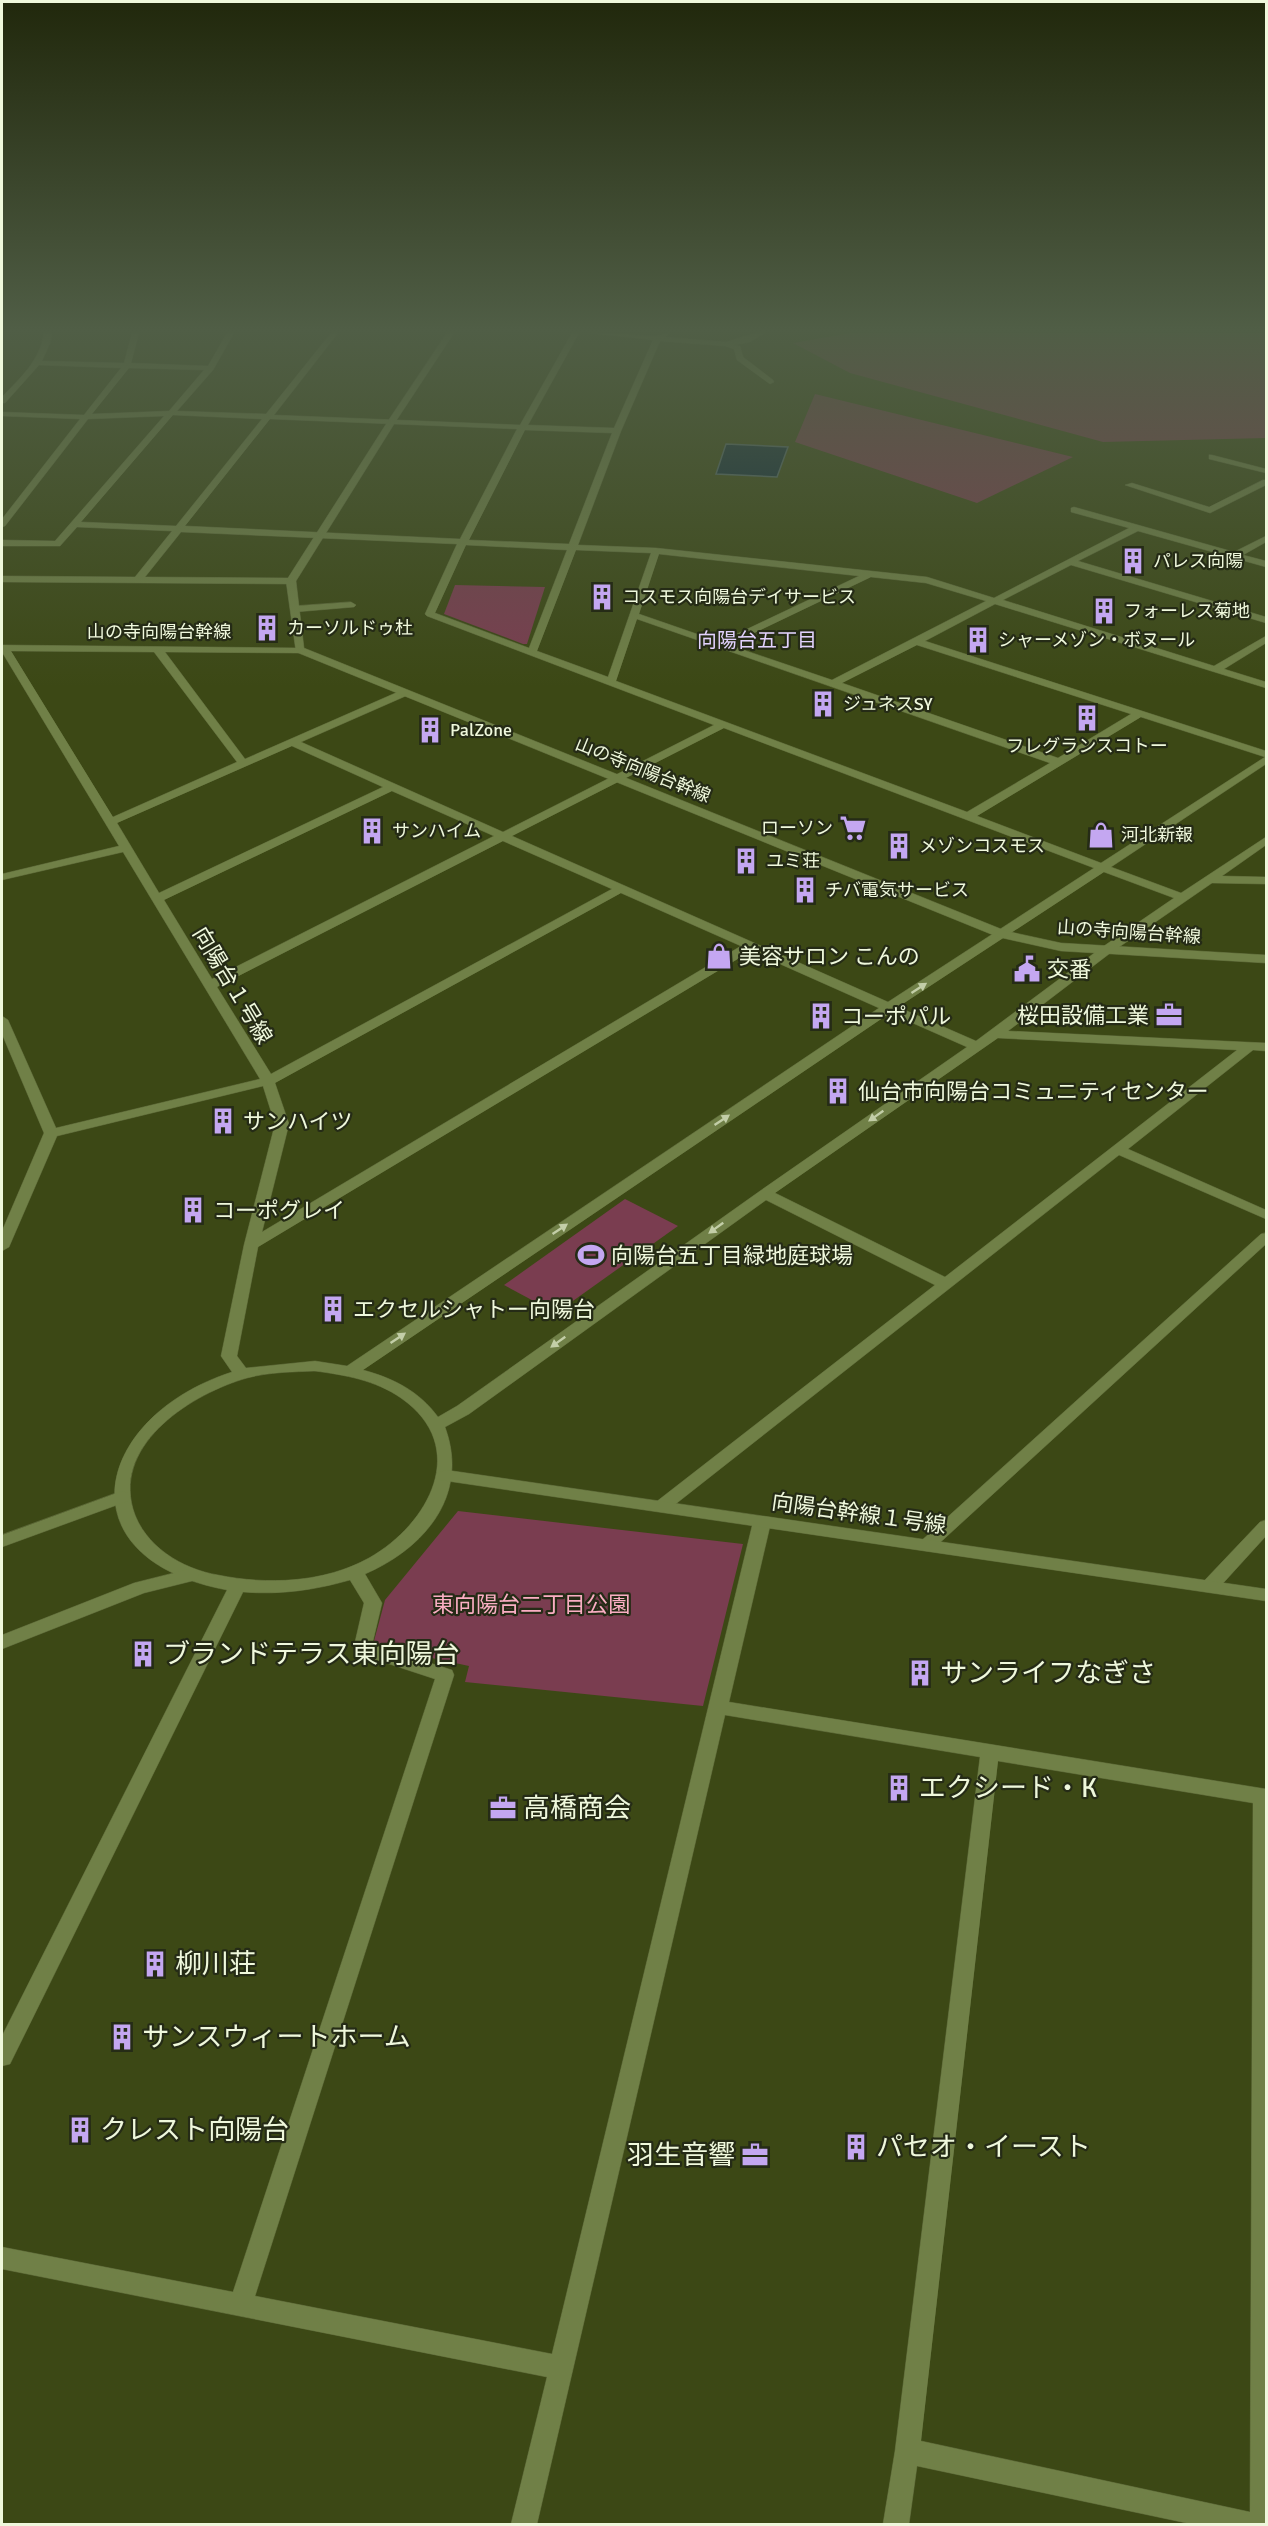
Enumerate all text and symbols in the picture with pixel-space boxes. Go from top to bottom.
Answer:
building icon: パレス向陽 [1118,546,1148,576]
place label: パレス向陽 [1153,550,1243,572]
building icon: コスモス向陽台デイサービス [587,582,617,612]
place label: コスモス向陽台デイサービス [622,586,856,608]
building icon: フォーレス菊地 [1089,596,1119,626]
place label: フォーレス菊地 [1124,600,1250,622]
building icon: カーソルドゥ杜 [252,613,282,643]
place label: カーソルドゥ杜 [287,617,413,639]
street label: 山の寺向陽台幹線 [87,621,231,643]
building icon: シャーメゾン・ボヌール [963,625,993,655]
district label: 向陽台五丁目 [697,628,817,653]
place label: シャーメゾン・ボヌール [998,629,1195,651]
building icon: ジュネスSY [808,689,838,719]
place label: ジュネスSY [843,693,933,715]
building icon: フレグランスコトー [1072,703,1102,733]
building icon: PalZone [415,715,445,745]
place label: PalZone [450,719,512,741]
street label: 山の寺向陽台幹線 [572,733,714,807]
place label: フレグランスコトー [1006,735,1168,757]
supermarket icon: ローソン [838,813,868,843]
building icon: サンハイム [357,816,387,846]
place label: ローソン [761,817,833,839]
place label: サンハイム [392,820,481,842]
shop icon: 河北新報 [1086,820,1116,850]
place label: 河北新報 [1121,824,1193,846]
building icon: メゾンコスモス [884,831,914,861]
place label: メゾンコスモス [919,835,1045,857]
building icon: ユミ荘 [731,846,761,876]
place label: ユミ荘 [766,850,820,872]
building icon: チバ電気サービス [790,875,820,905]
place label: チバ電気サービス [825,879,969,901]
street label: 山の寺向陽台幹線 [1056,916,1202,948]
street label: 向陽台１号線 [187,922,278,1049]
shop icon: 美容サロン こんの [704,941,734,971]
place label: 美容サロン こんの [739,943,920,970]
public building icon: 交番 [1012,954,1042,984]
place label: 交番 [1047,956,1091,983]
one-way arrow [910,983,927,994]
office icon: 桜田設備工業 [1154,1000,1184,1030]
building icon: コーポパル [806,1001,836,1031]
place label: 桜田設備工業 [1017,1002,1149,1029]
place label: コーポパル [841,1003,951,1030]
building icon: 仙台市向陽台コミュニティセンター [823,1076,853,1106]
place label: 仙台市向陽台コミュニティセンター [858,1078,1209,1105]
building icon: サンハイツ [208,1106,238,1136]
place label: サンハイツ [243,1108,353,1135]
one-way arrow [868,1110,884,1122]
one-way arrow [713,1114,729,1126]
building icon: コーポグレイ [178,1195,208,1225]
place label: コーポグレイ [213,1197,345,1224]
one-way arrow [709,1222,724,1234]
one-way arrow [552,1224,568,1235]
sports icon: 向陽台五丁目緑地庭球場 [576,1240,606,1270]
place label: 向陽台五丁目緑地庭球場 [611,1242,853,1269]
building icon: エクセルシャトー向陽台 [318,1294,348,1324]
place label: エクセルシャトー向陽台 [353,1296,595,1323]
one-way arrow [390,1332,406,1344]
one-way arrow [550,1336,566,1348]
street label: 向陽台幹線１号線 [770,1488,948,1539]
park label: 東向陽台二丁目公園 [432,1591,630,1618]
place label: ブランドテラス東向陽台 [163,1638,459,1671]
building icon: ブランドテラス東向陽台 [128,1639,158,1669]
place label: サンライフなぎさ [940,1657,1156,1690]
building icon: サンライフなぎさ [905,1658,935,1688]
place label: エクシード・K [919,1772,1097,1805]
building icon: エクシード・K [884,1773,914,1803]
place label: 高橋商会 [523,1792,631,1825]
office icon: 高橋商会 [488,1793,518,1823]
place label: 柳川荘 [175,1948,256,1981]
building icon: 柳川荘 [140,1949,170,1979]
place label: サンスウィートホーム [142,2021,411,2054]
building icon: サンスウィートホーム [107,2022,137,2052]
place label: クレスト向陽台 [100,2114,289,2147]
building icon: クレスト向陽台 [65,2115,95,2145]
place label: パセオ・イースト [876,2131,1091,2164]
building icon: パセオ・イースト [841,2132,871,2162]
place label: 羽生音響 [627,2139,735,2172]
office icon: 羽生音響 [740,2140,770,2170]

